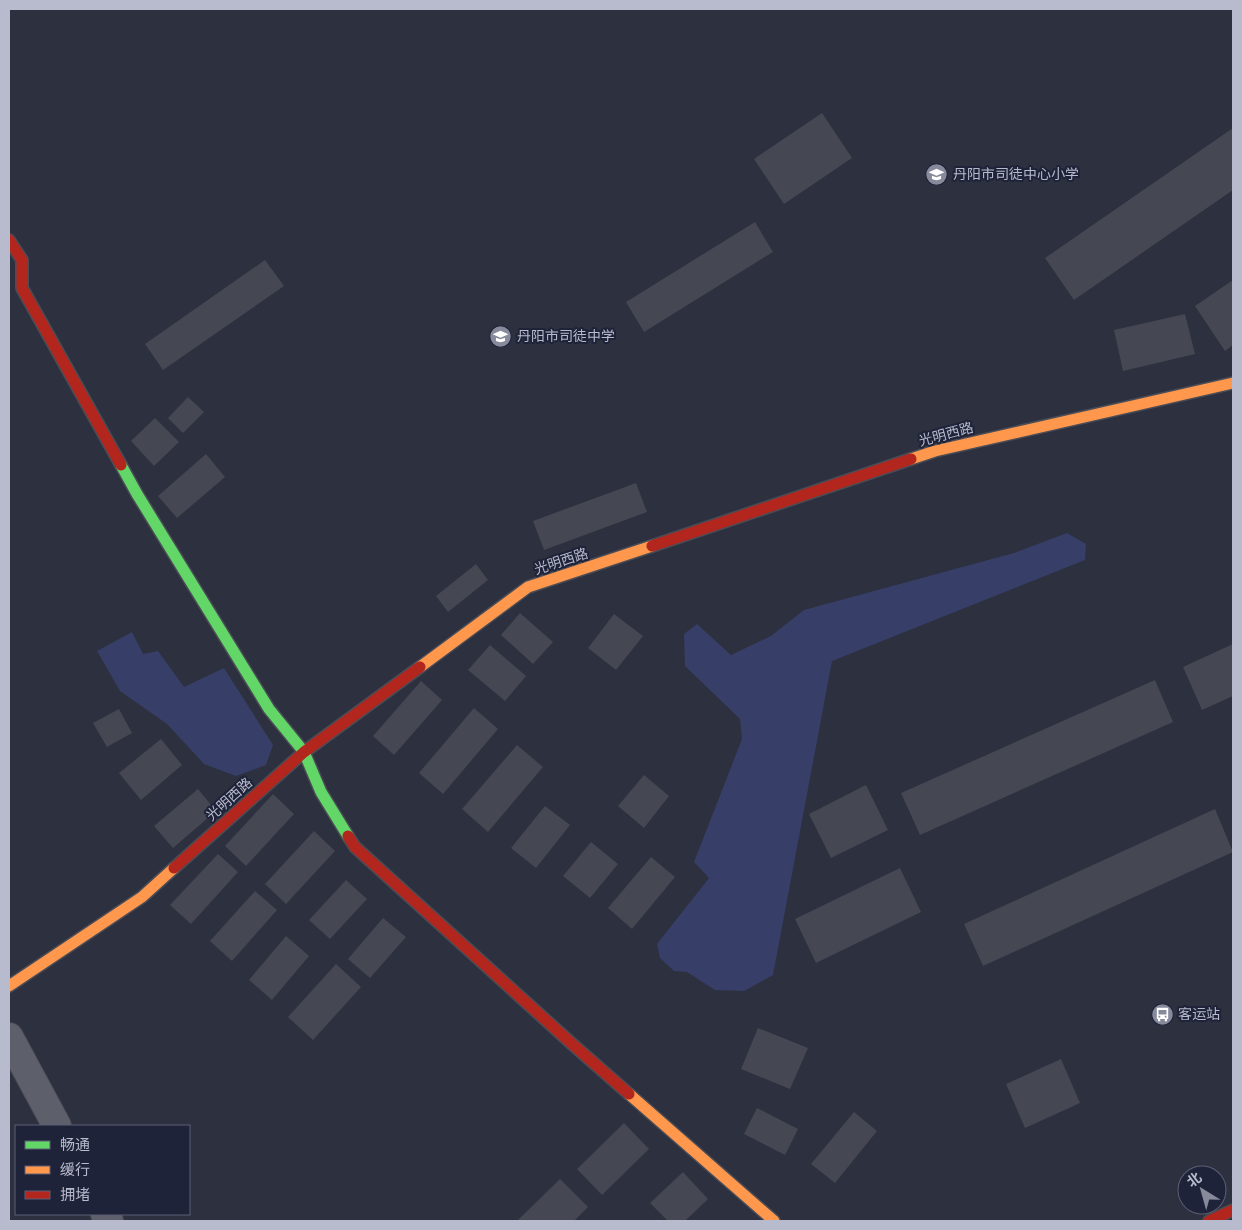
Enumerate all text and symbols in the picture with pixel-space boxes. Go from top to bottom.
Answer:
school or university icon: 丹阳市司徒中心小学 [925,162,949,186]
place label: 丹阳市司徒中心小学 [953,165,1079,182]
school or university icon: 丹阳市司徒中学 [489,324,513,348]
place label: 丹阳市司徒中学 [517,327,615,344]
street label: 光明西路 [917,418,975,449]
street label: 光明西路 [532,544,590,577]
street label: 光明西路 [202,774,255,824]
bus stop icon: 客运站 [1150,1002,1174,1026]
place label: 客运站 [1178,1005,1220,1022]
legend [15,1125,190,1215]
text: 畅通 [60,1135,90,1153]
text: 缓行 [60,1160,90,1178]
north arrow [1177,1165,1227,1215]
text: 北 [1183,1168,1205,1190]
text: 拥堵 [60,1185,90,1203]

